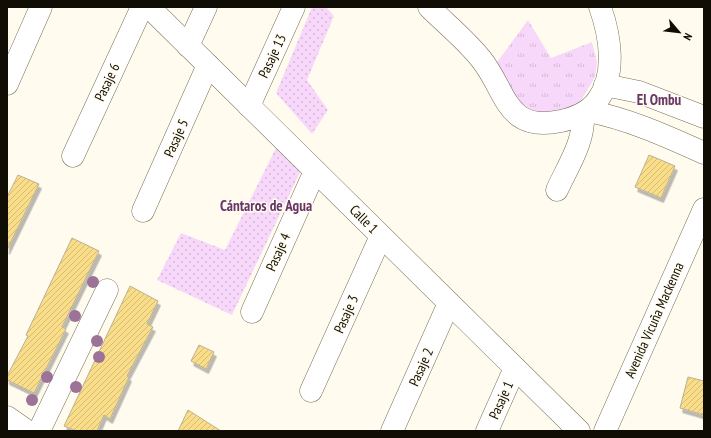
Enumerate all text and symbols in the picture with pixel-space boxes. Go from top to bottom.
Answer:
north arrow [659,12,699,52]
street label: Pasaje 13 [254,31,290,81]
text: N [680,31,695,43]
street label: Pasaje 6 [90,60,124,104]
district label: El Ombu [637,90,682,109]
street label: Pasaje 5 [160,116,192,160]
district label: Cántaros de Agua [220,196,312,215]
street label: Calle 1 [346,201,382,237]
street label: Pasaje 4 [262,229,295,274]
street label: Avenida Vicuña Mackenna [620,259,688,381]
street label: Pasaje 3 [330,292,362,336]
street label: Pasaje 2 [405,345,437,389]
street label: Pasaje 1 [485,378,517,422]

